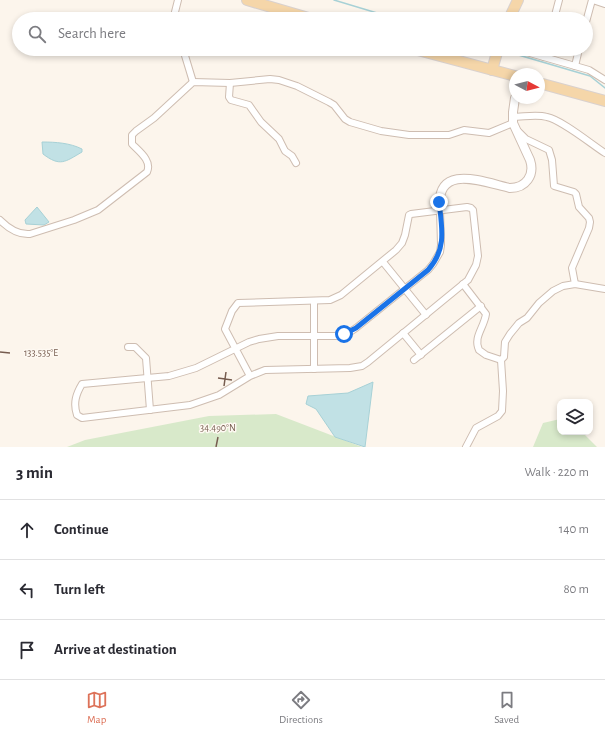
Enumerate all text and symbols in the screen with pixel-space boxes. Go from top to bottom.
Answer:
search box [12,12,593,56]
icon: search [26,23,48,45]
text: Search here [58,26,126,41]
north arrow [509,68,545,104]
route end [430,193,448,211]
route start [335,325,353,343]
text: 133.535°E [24,348,58,358]
map controls [557,399,593,435]
button: layers [557,399,593,435]
text: 34.490°N [200,423,236,433]
text: 3 min [16,464,53,481]
text: Walk · 220 m [524,466,589,479]
icon: ahead [16,519,38,541]
text: Continue [54,522,109,537]
text: 140 m [559,523,589,536]
icon: left [16,579,38,601]
text: Turn left [54,582,105,597]
text: 80 m [563,583,589,596]
icon: arrive [16,639,38,661]
text: Arrive at destination [54,642,177,657]
tab: Map [86,689,108,726]
tab: Directions [279,689,323,726]
tab: Saved [494,689,519,726]

